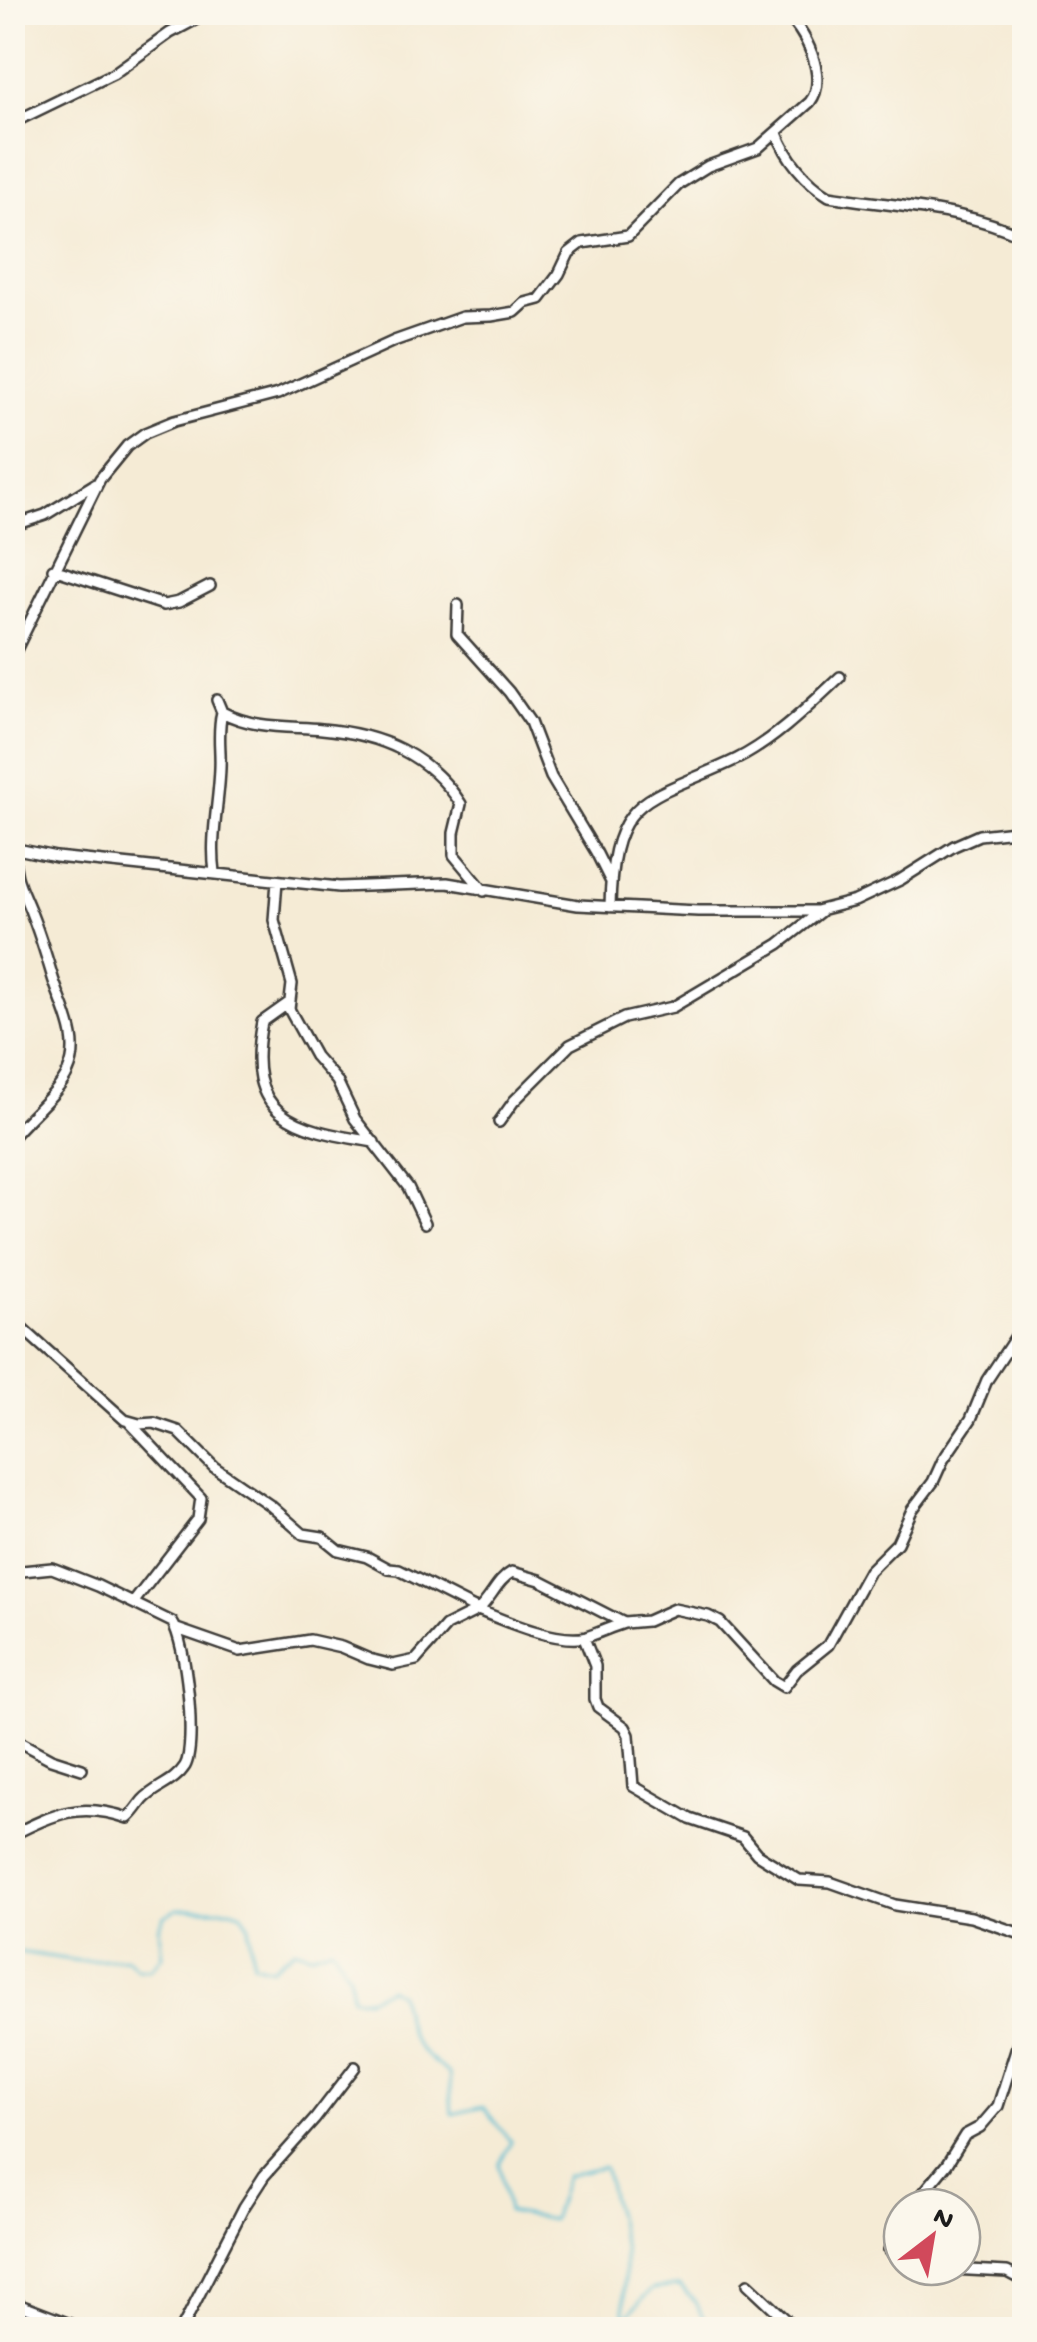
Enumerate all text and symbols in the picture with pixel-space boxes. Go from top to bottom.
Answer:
north arrow [882,2187,982,2287]
text: N [926,2201,959,2238]

